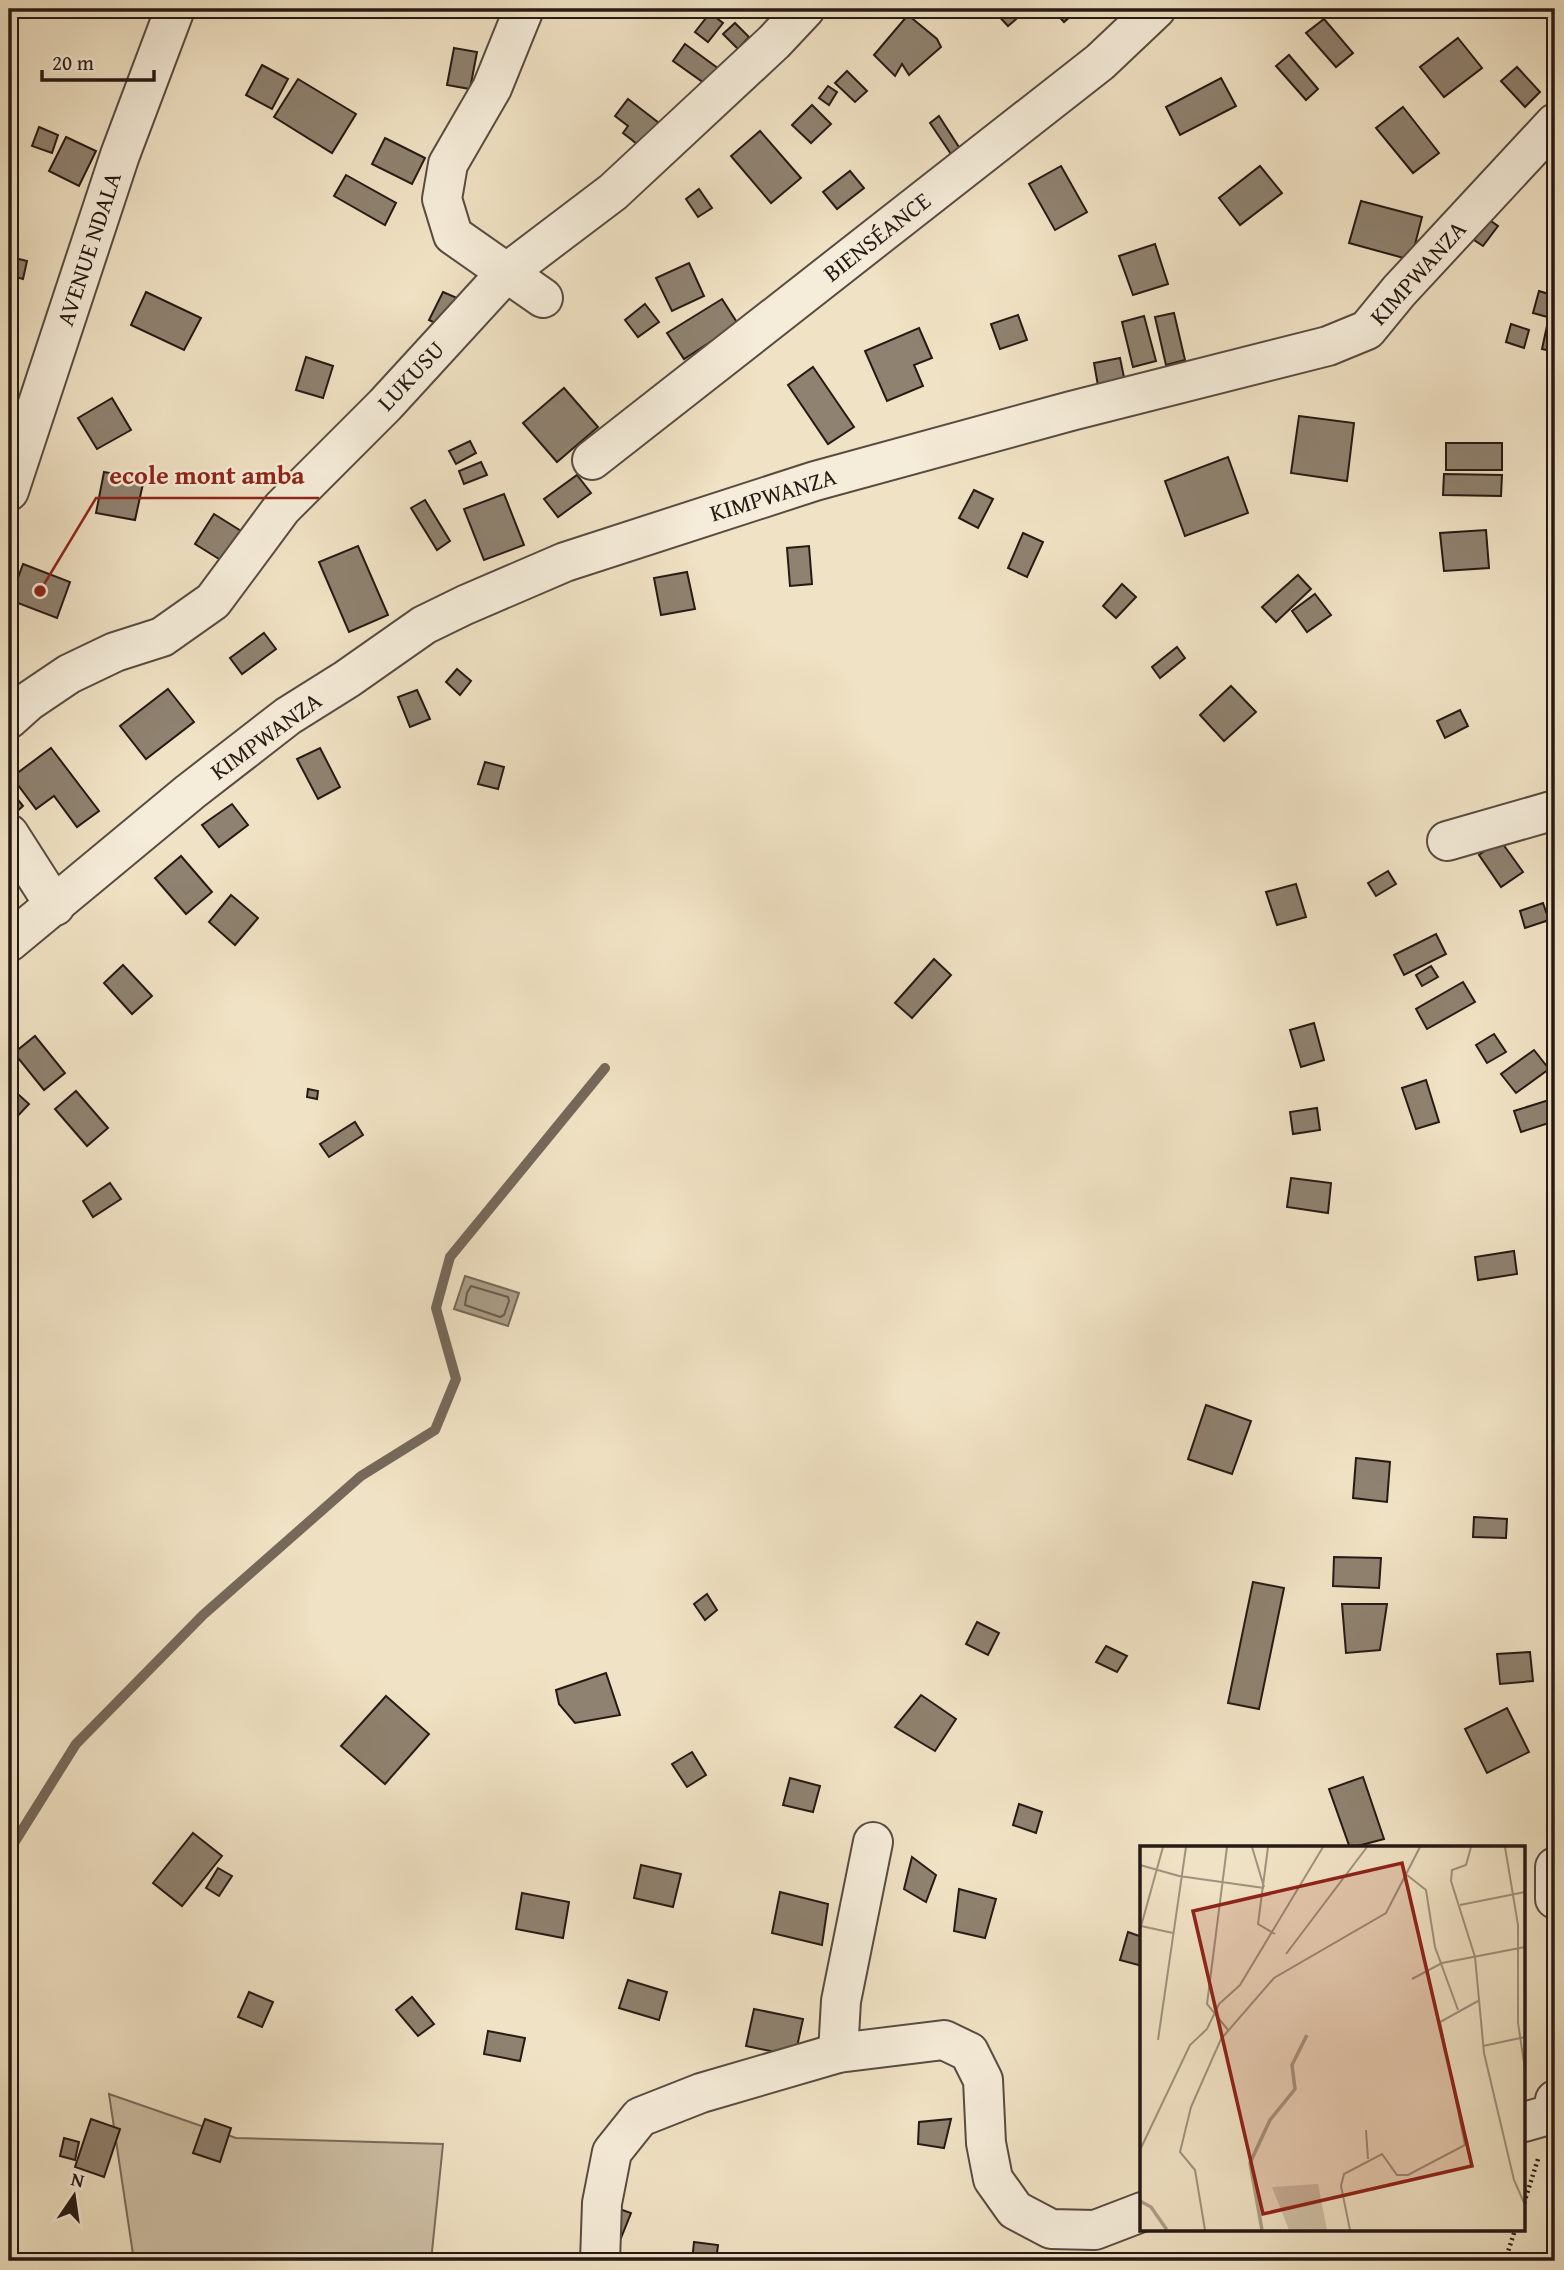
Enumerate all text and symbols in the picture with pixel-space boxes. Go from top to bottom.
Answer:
scale bar [42,38,154,82]
text: 20 m [52,47,94,78]
street label: AVENUE NDALA [47,167,130,330]
street label: BIENSÉANCE [815,183,938,290]
street label: KIMPWANZA [1361,212,1474,333]
street label: LUKUSU [369,332,453,419]
callout: ecole mont amba [96,451,319,498]
text: ecole mont amba [109,455,305,494]
street label: KIMPWANZA [705,459,841,530]
street label: KIMPWANZA [203,683,329,788]
inset map [1140,1846,1526,2232]
north arrow [38,2162,108,2232]
text: N [68,2164,87,2195]

